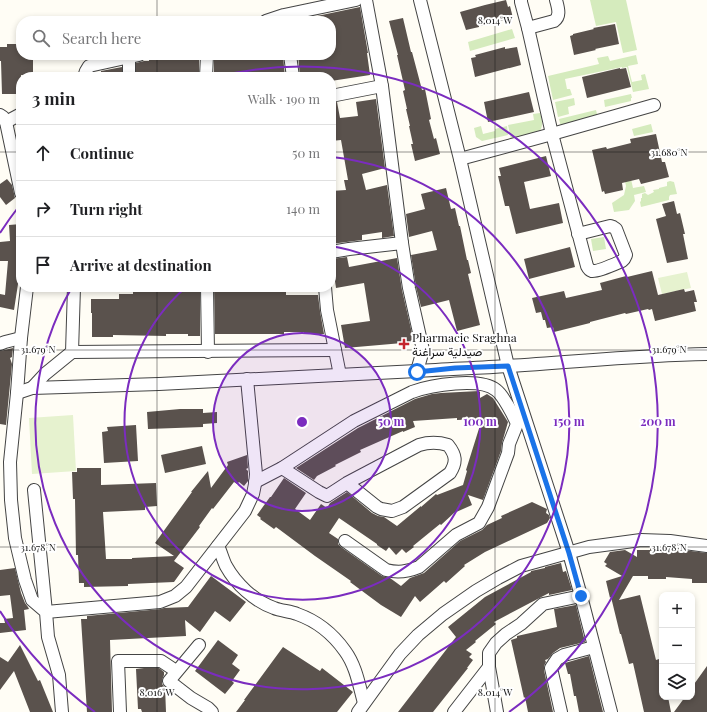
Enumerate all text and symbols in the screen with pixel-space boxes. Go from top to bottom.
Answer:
text: 8.014°W [478,13,513,27]
search box [16,16,336,60]
icon: search [30,27,52,49]
text: Search here [62,28,141,48]
text: 3 min [32,87,75,109]
text: Walk · 190 m [248,90,320,107]
icon: ahead [32,142,54,164]
text: Continue [70,143,134,163]
text: 50 m [292,144,320,161]
text: 31.680°N [650,145,688,159]
icon: right [32,198,54,220]
text: Turn right [70,199,143,219]
text: 140 m [286,200,320,217]
icon: arrive [32,254,54,276]
text: Arrive at destination [70,255,212,275]
place label: Pharmacie Sraghna صيدلية سراغنة [412,329,517,360]
marker: Pharmacie Sraghna صيدلية سراغنة [399,339,409,349]
text: 31.679°N [20,342,56,356]
text: 31.679°N [651,342,687,356]
route start [408,363,426,381]
text: 50 m [378,413,405,429]
text: 100 m [463,413,497,429]
text: 150 m [553,413,585,429]
text: 200 m [640,413,676,429]
centre of rings [295,415,309,429]
text: 31.678°N [20,540,56,554]
text: 31.678°N [651,540,687,554]
route end [572,587,590,605]
map controls [659,592,695,700]
button: + [659,592,695,628]
button: − [659,628,695,664]
button: layers [659,664,695,700]
text: 8.016°W [140,685,175,699]
text: 8.014°W [478,685,513,699]

